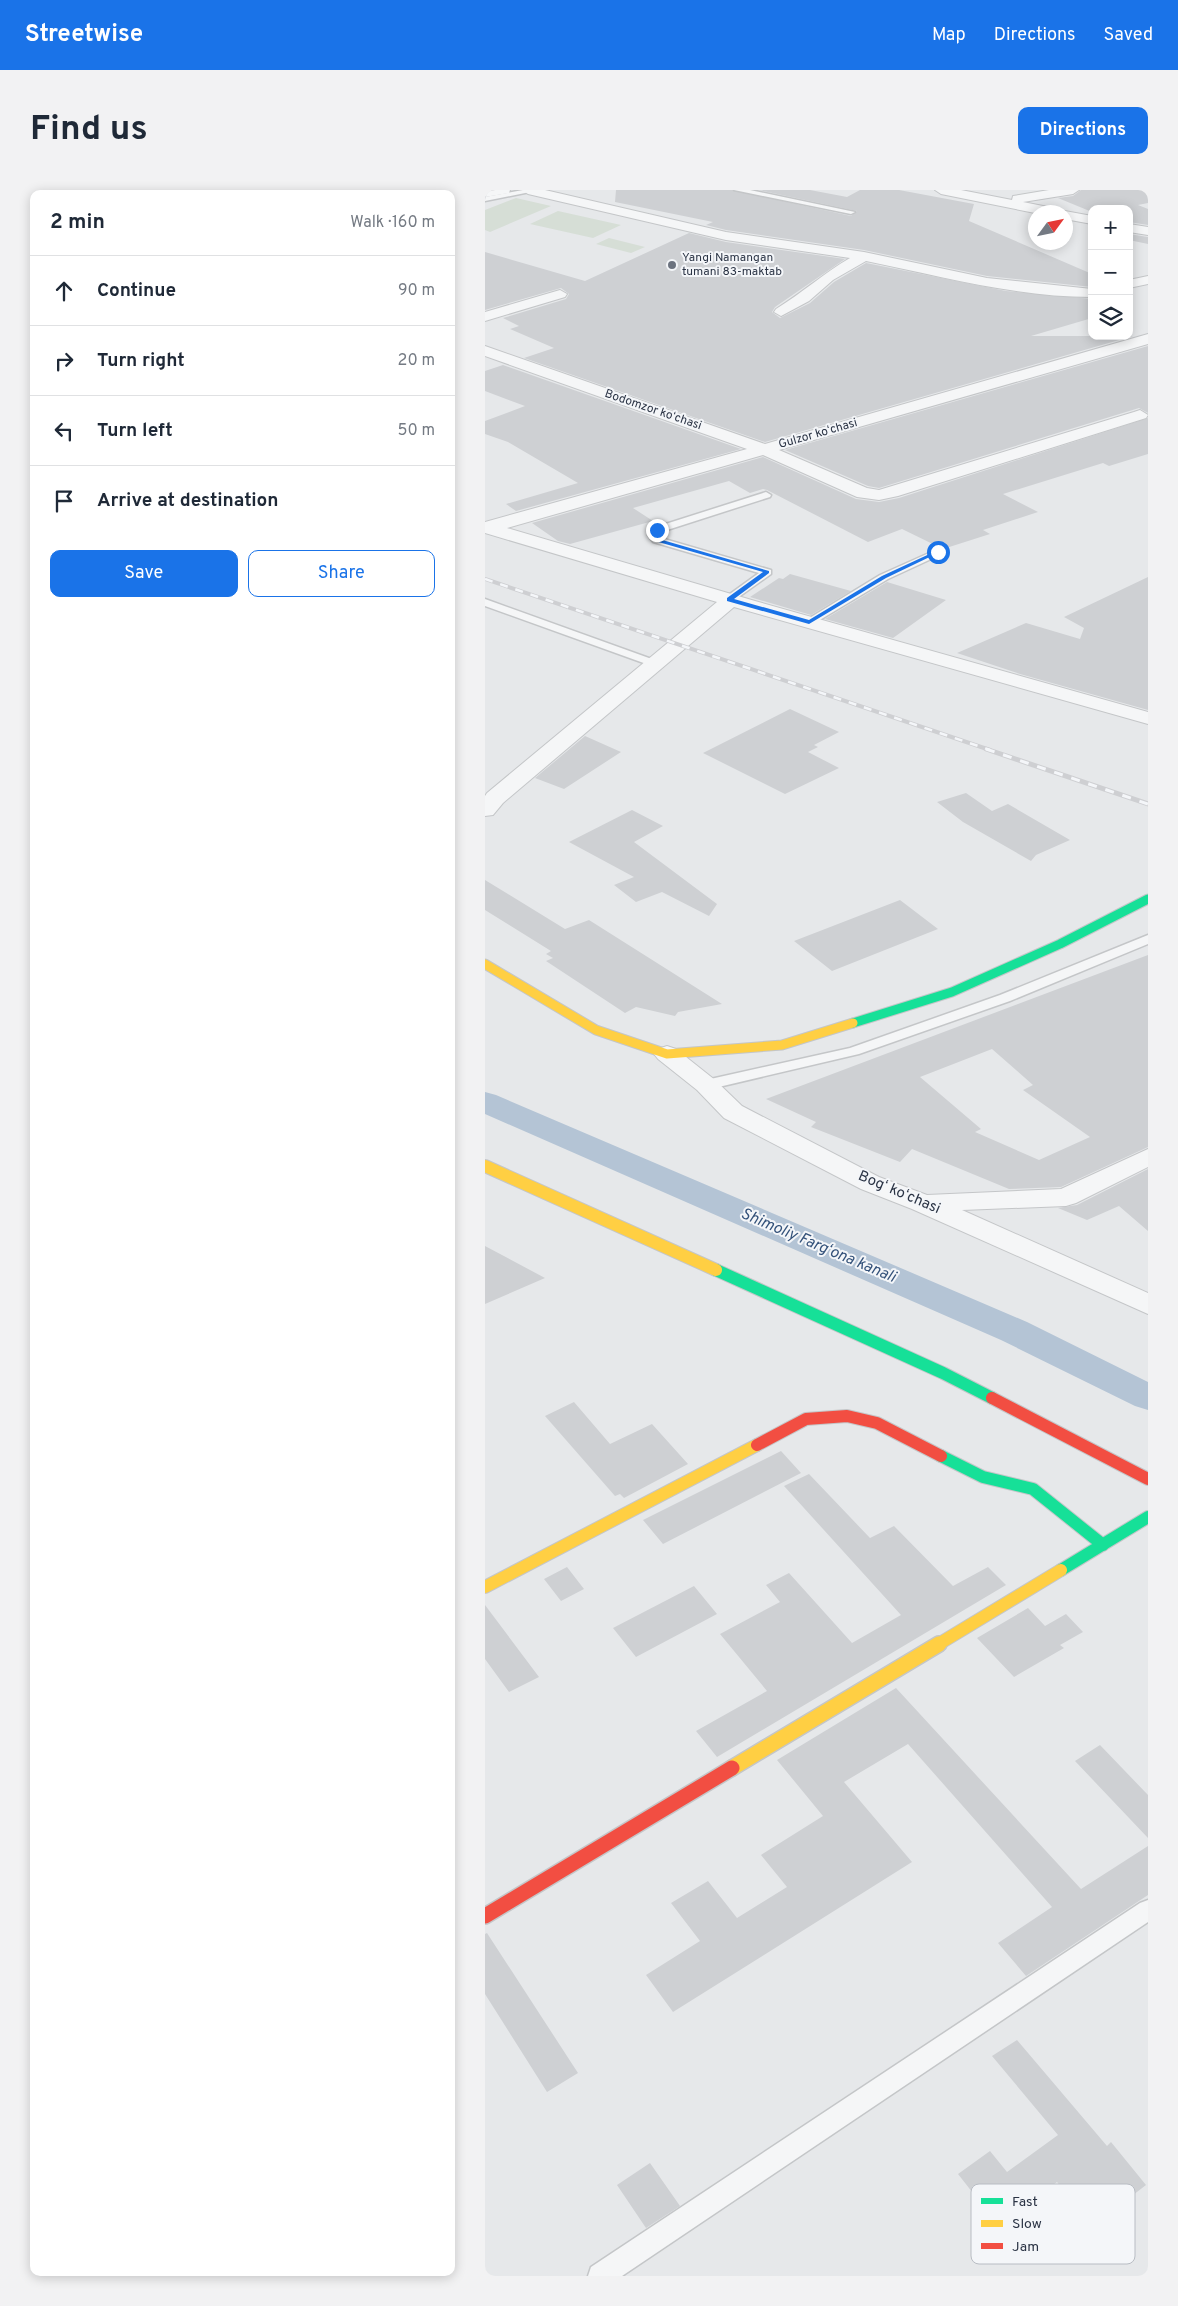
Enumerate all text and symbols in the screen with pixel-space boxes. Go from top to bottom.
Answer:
text: Streetwise [25,20,143,50]
text: Map [932,24,966,47]
text: Directions [994,24,1076,47]
text: Saved [1104,24,1153,47]
button: Directions [1018,107,1148,154]
text: Find us [30,108,148,152]
north arrow [1028,205,1073,250]
map controls [1088,205,1133,340]
button: + [1088,205,1133,250]
text: 2 min [50,209,105,236]
text: Walk · 160 m [350,213,435,233]
place label: Yangi Namangan tumani 83-maktab [682,250,782,280]
button: − [1088,250,1133,295]
marker: Yangi Namangan tumani 83-maktab [666,259,678,271]
icon: ahead [50,277,78,305]
text: Continue [97,279,176,303]
text: 90 m [398,281,435,301]
button: layers [1088,295,1133,340]
icon: right [50,347,78,375]
text: Turn right [97,349,185,373]
text: 20 m [398,351,435,371]
street label: Bodomzor koʻchasi [602,386,704,434]
street label: Gulzor koʻchasi [777,415,859,453]
icon: left [50,417,78,445]
text: Turn left [97,419,173,443]
text: 50 m [398,421,435,441]
icon: arrive [50,487,78,515]
text: Arrive at destination [97,489,278,513]
route end [646,519,669,542]
route start [927,541,950,564]
button: Save [50,550,238,597]
button: Share [248,550,435,597]
street label: Bogʻ koʻchasi [855,1167,943,1219]
water label: Shimoliy Fargʻona kanali [737,1204,900,1288]
legend [971,2184,1135,2264]
text: Fast [1012,2194,1038,2211]
text: Slow [1012,2216,1042,2233]
text: Jam [1012,2239,1039,2256]

